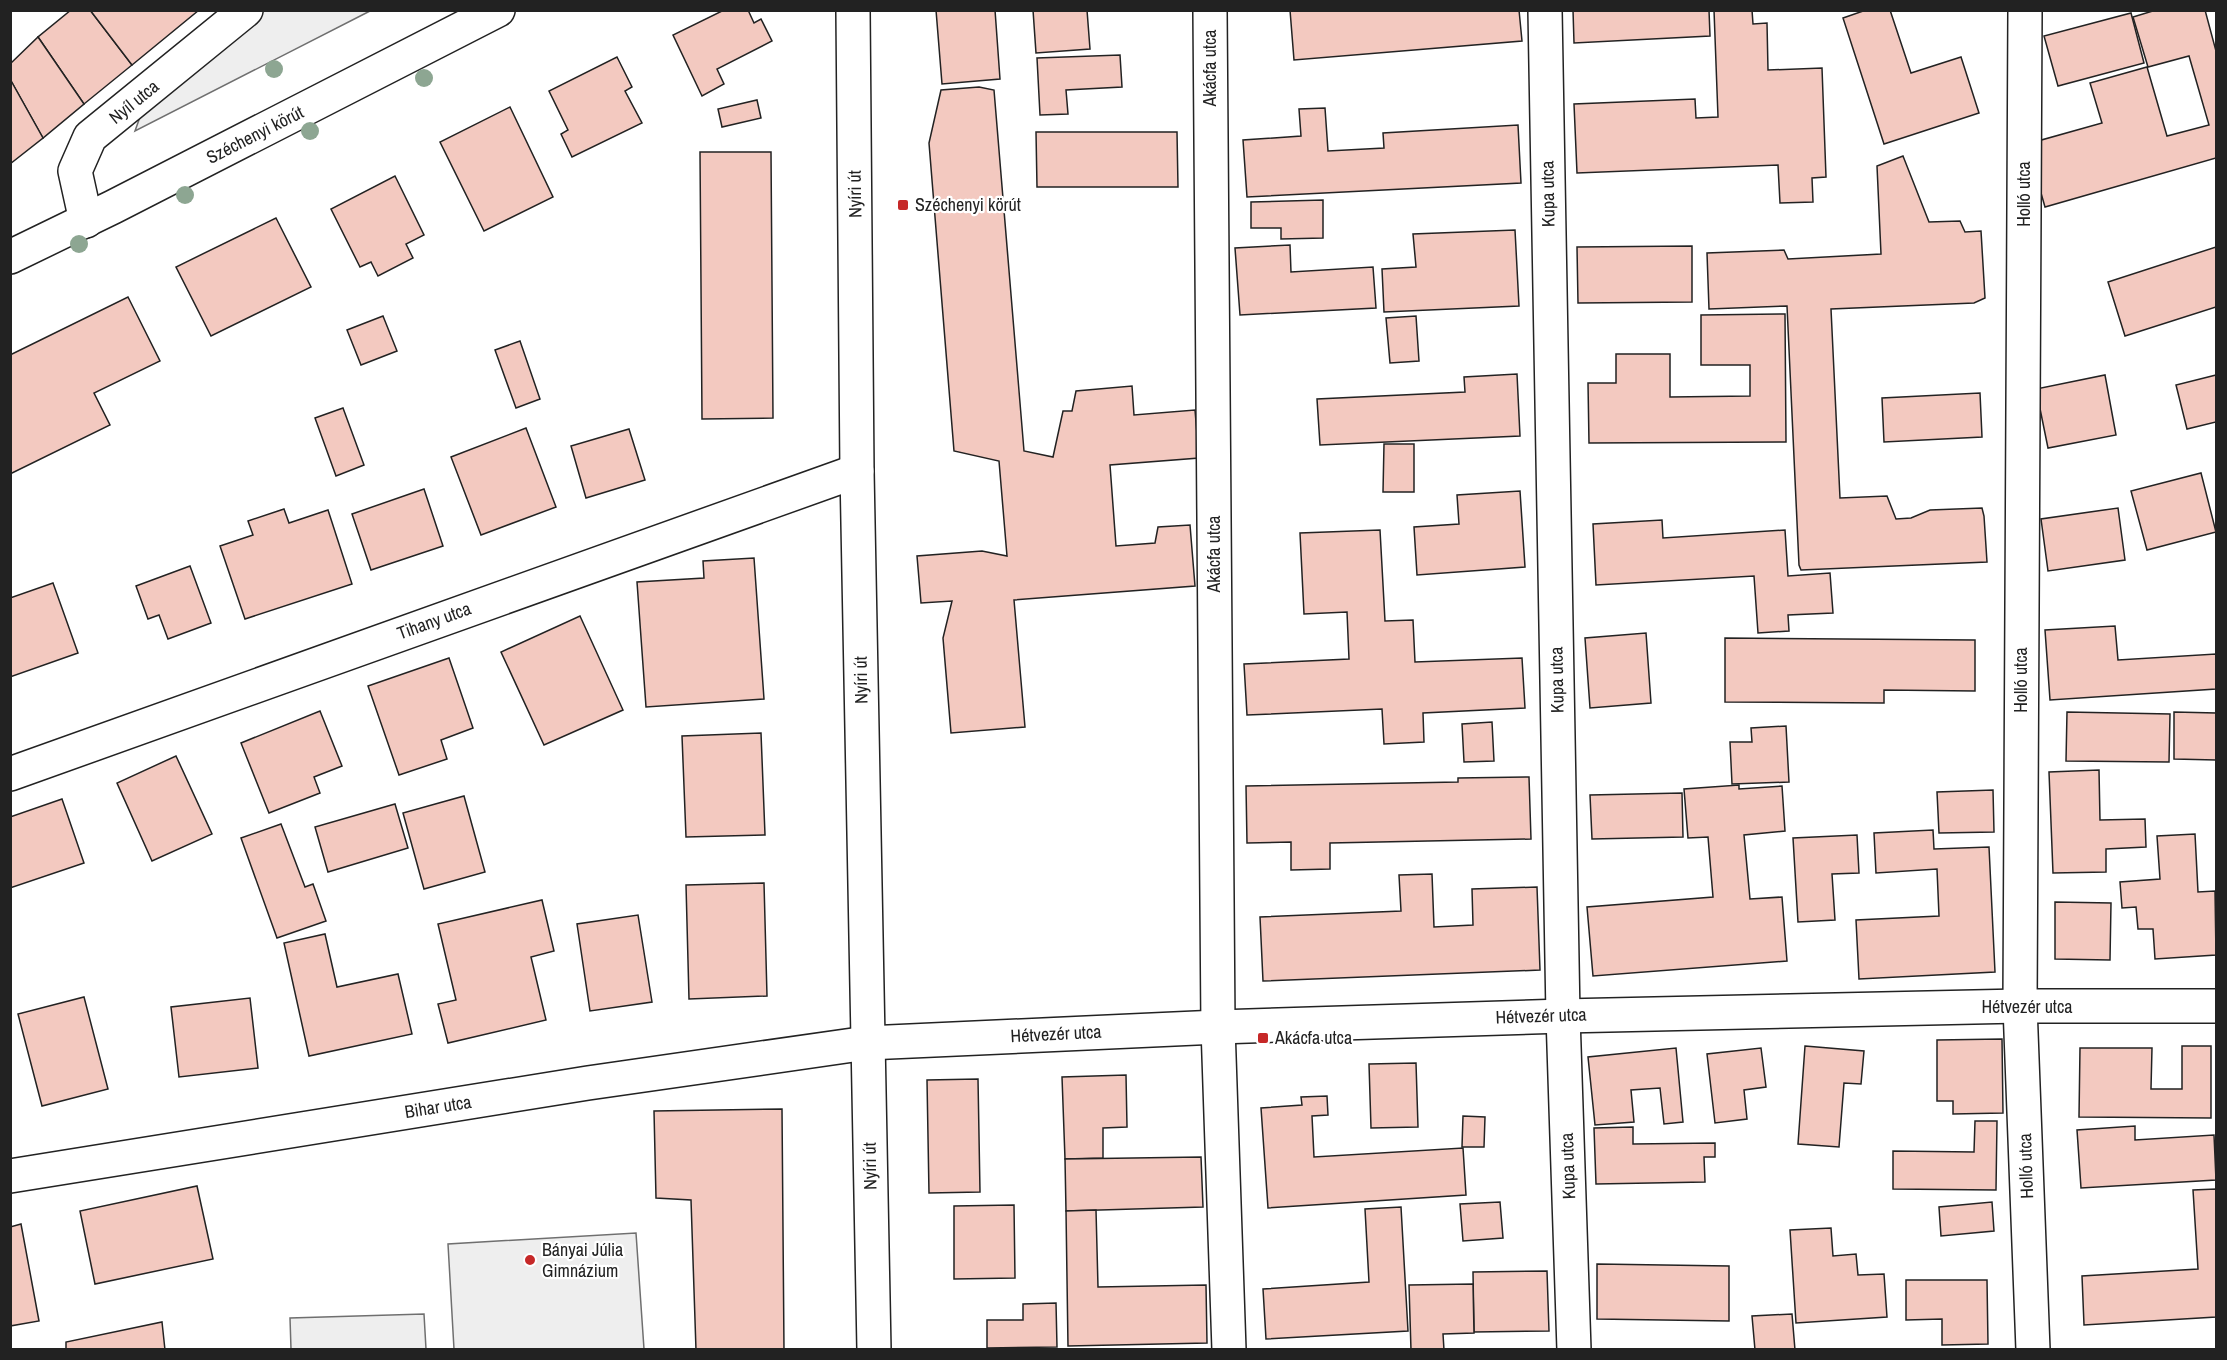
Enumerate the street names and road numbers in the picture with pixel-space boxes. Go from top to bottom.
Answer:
street label: Akácfa utca [1197,29,1222,108]
street label: Nyíl utca [104,74,164,129]
street label: Széchenyi körút [202,99,308,170]
street label: Kupa utca [1534,161,1561,227]
street label: Holló utca [2011,161,2036,227]
street label: Nyíri út [842,170,867,218]
street label: Akácfa utca [1201,515,1226,594]
street label: Tihany utca [393,596,474,645]
street label: Kupa utca [1543,647,1570,713]
street label: Holló utca [2008,647,2033,713]
street label: Nyíri út [848,656,873,704]
street label: Hétvezér utca [1981,994,2073,1019]
street label: Hétvezér utca [1495,1001,1587,1030]
street label: Hétvezér utca [1010,1019,1102,1048]
street label: Bihar utca [403,1089,473,1124]
street label: Kupa utca [1554,1132,1581,1200]
street label: Holló utca [2012,1133,2039,1199]
street label: Nyíri út [857,1142,882,1190]

